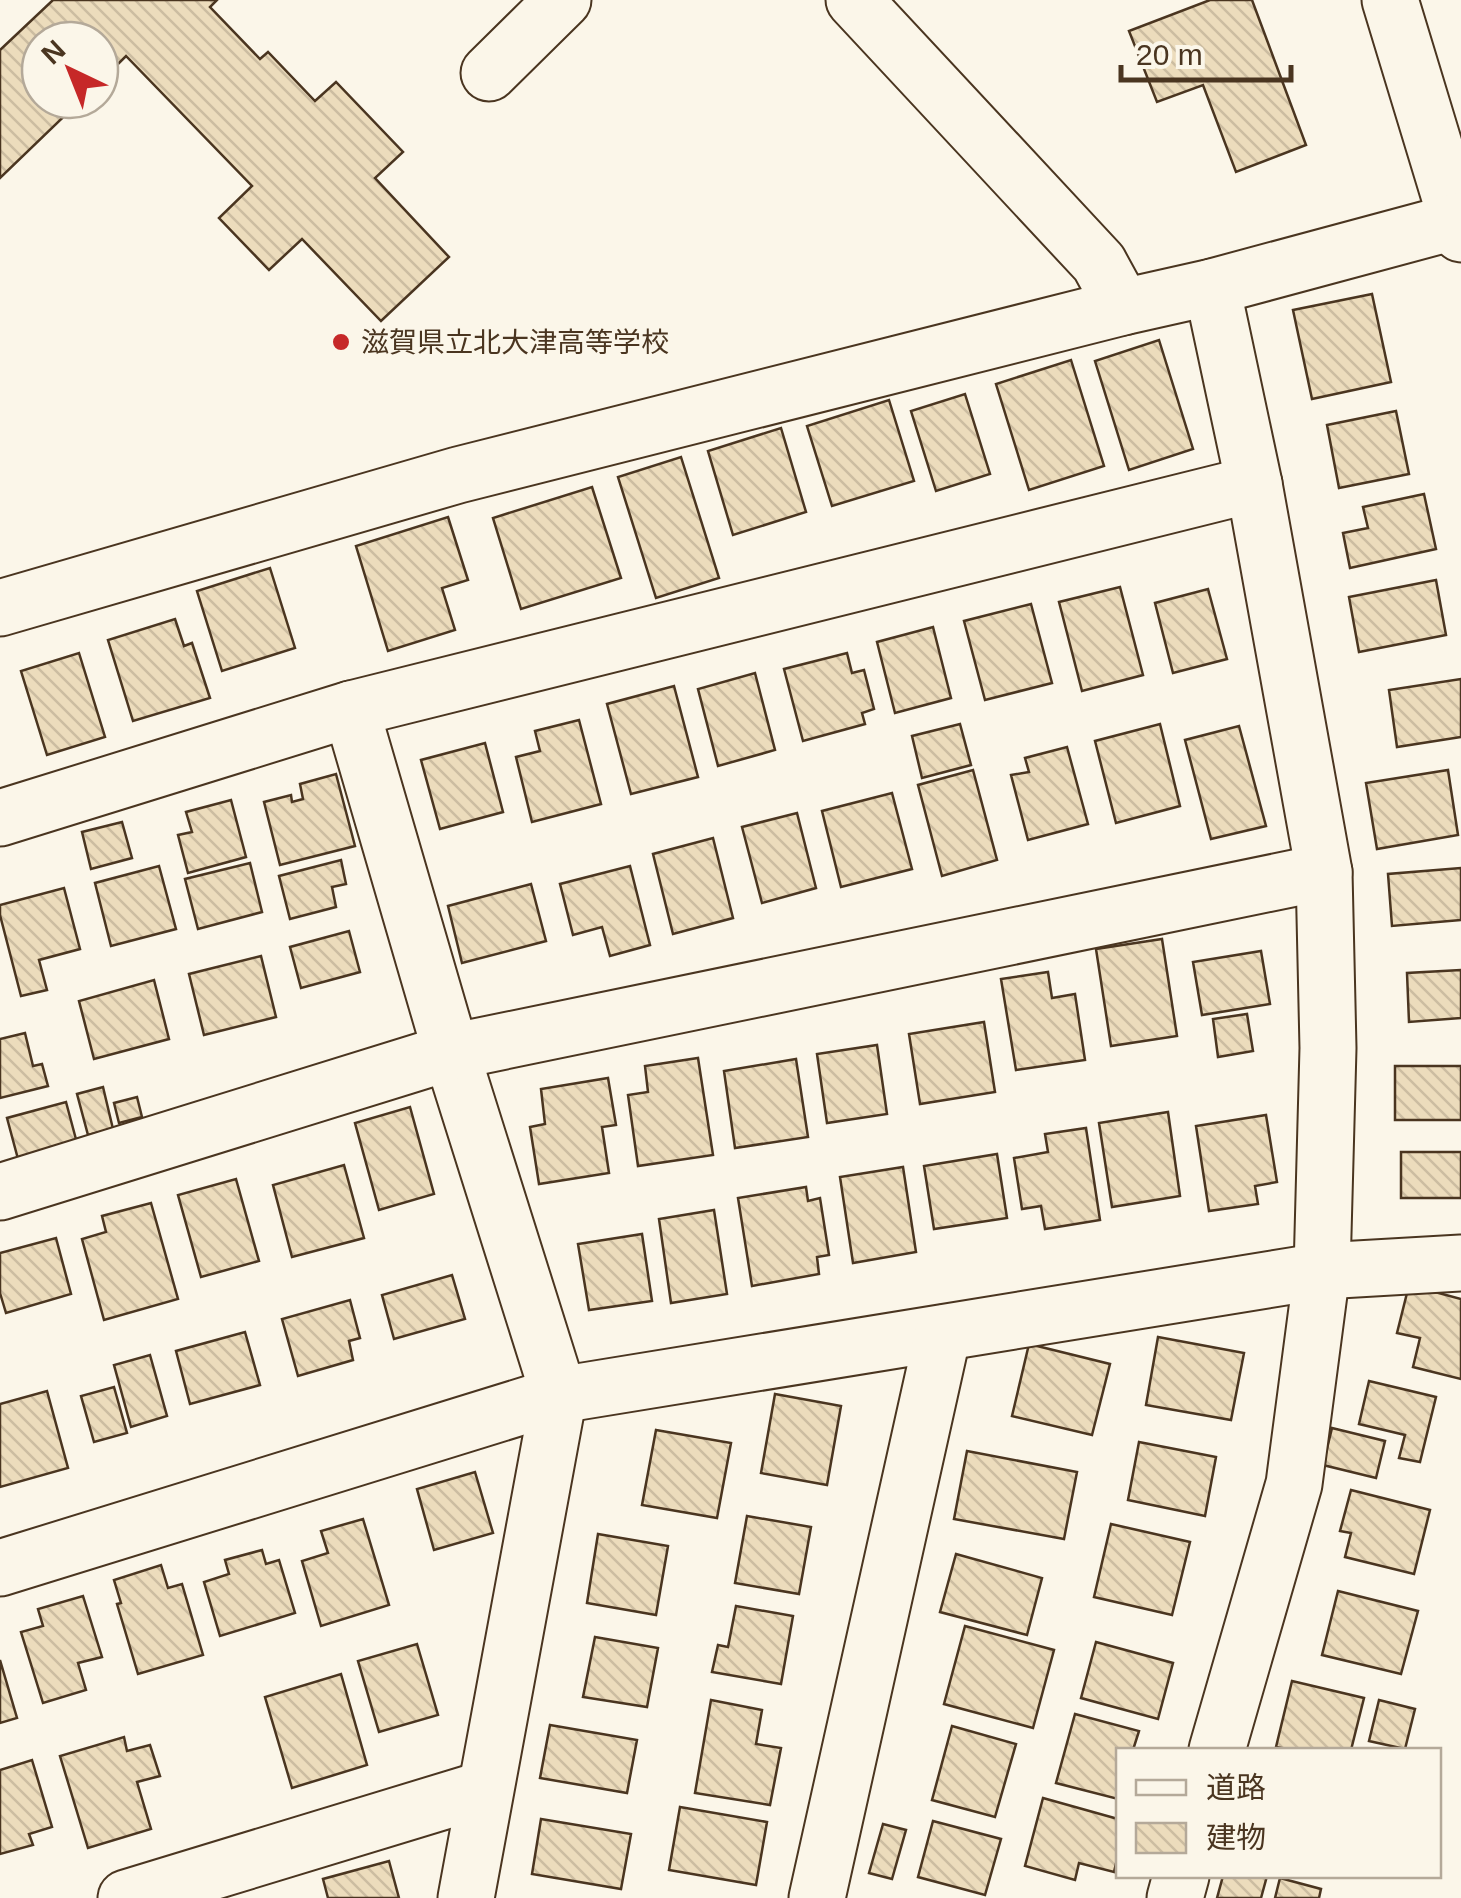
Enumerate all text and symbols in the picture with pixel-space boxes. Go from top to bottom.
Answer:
north arrow [20,20,120,120]
scale bar [1121,20,1291,82]
text: N [35,34,71,70]
text: 20 m [1136,38,1203,71]
place label: 滋賀県立北大津高等学校 [361,327,669,358]
marker: 滋賀県立北大津高等学校 [330,331,352,353]
legend [1116,1748,1441,1878]
text: 道路 [1206,1771,1266,1804]
text: 建物 [1206,1821,1266,1854]

